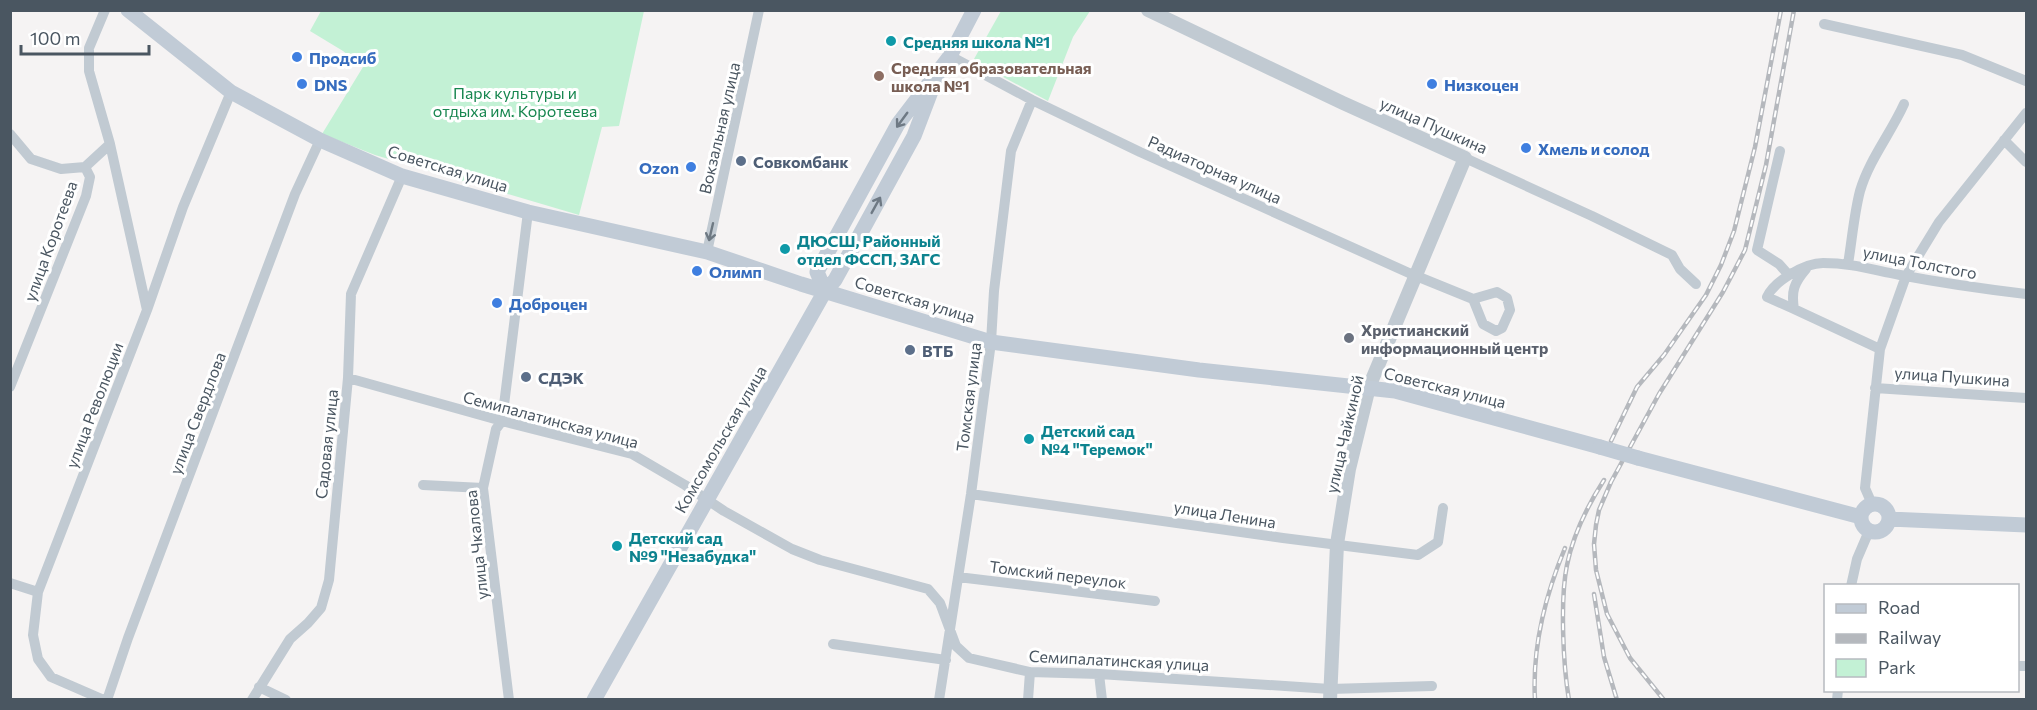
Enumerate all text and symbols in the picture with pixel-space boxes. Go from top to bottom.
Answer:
scale bar [21,18,148,56]
text: 100 m [30,27,80,49]
place label: Средняя школа №1 [903,32,1050,51]
marker: Средняя школа №1 [884,34,898,48]
place label: Продсиб [309,48,377,67]
marker: Продсиб [290,50,304,64]
place label: Средняя образовательная школа №1 [891,58,1092,95]
street label: Вокзальная улица [695,60,743,196]
marker: Средняя образовательная школа №1 [872,69,886,83]
place label: DNS [314,75,348,94]
place label: Низкоцен [1444,75,1519,94]
marker: DNS [295,77,309,91]
marker: Низкоцен [1425,77,1439,91]
park label: Парк культуры и отдыха им. Коротеева [433,83,597,120]
street label: улица Пушкина [1377,93,1491,157]
one-way arrow [895,111,908,127]
street label: Радиаторная улица [1145,131,1285,207]
place label: Хмель и солод [1538,139,1649,158]
street label: Советская улица [386,141,510,195]
marker: Хмель и солод [1519,141,1533,155]
place label: Совкомбанк [753,152,849,171]
marker: Совкомбанк [734,154,748,168]
place label: Ozon [639,158,679,177]
marker: Ozon [684,160,698,174]
street label: улица Коротеева [19,178,81,304]
one-way arrow [870,197,882,214]
one-way arrow [705,222,717,241]
place label: ДЮСШ, Районный отдел ФССП, ЗАГС [797,231,941,268]
marker: ДЮСШ, Районный отдел ФССП, ЗАГС [778,242,792,256]
street label: улица Толстого [1861,242,1979,282]
place label: Олимп [709,262,762,281]
marker: Олимп [690,264,704,278]
street label: Советская улица [853,272,977,326]
place label: Доброцен [509,294,588,313]
marker: Доброцен [490,296,504,310]
place label: Христианский информационный центр [1361,320,1548,357]
marker: Христианский информационный центр [1342,331,1356,345]
street label: улица Революции [61,340,127,470]
place label: ВТБ [922,341,953,360]
street label: Томская улица [952,341,984,453]
marker: ВТБ [903,343,917,357]
street label: улица Свердлова [165,349,229,477]
street label: Комсомольская улица [670,362,770,516]
street label: улица Пушкина [1894,362,2010,390]
street label: Советская улица [1382,363,1508,411]
place label: СДЭК [538,368,584,387]
marker: СДЭК [519,370,533,384]
street label: улица Чайкиной [1321,373,1367,495]
street label: Семипалатинская улица [461,386,641,452]
street label: Садовая улица [311,388,341,500]
place label: Детский сад №4 "Теремок" [1041,421,1153,458]
marker: Детский сад №4 "Теремок" [1022,432,1036,446]
street label: улица Чкалова [461,489,491,601]
street label: улица Ленина [1173,497,1277,531]
place label: Детский сад №9 "Незабудка" [629,528,756,565]
marker: Детский сад №9 "Незабудка" [610,539,624,553]
street label: Томский переулок [988,556,1128,592]
legend [1824,584,2019,692]
text: Road [1878,596,1920,618]
text: Railway [1878,626,1941,648]
street label: Семипалатинская улица [1028,646,1210,674]
text: Park [1878,656,1916,678]

